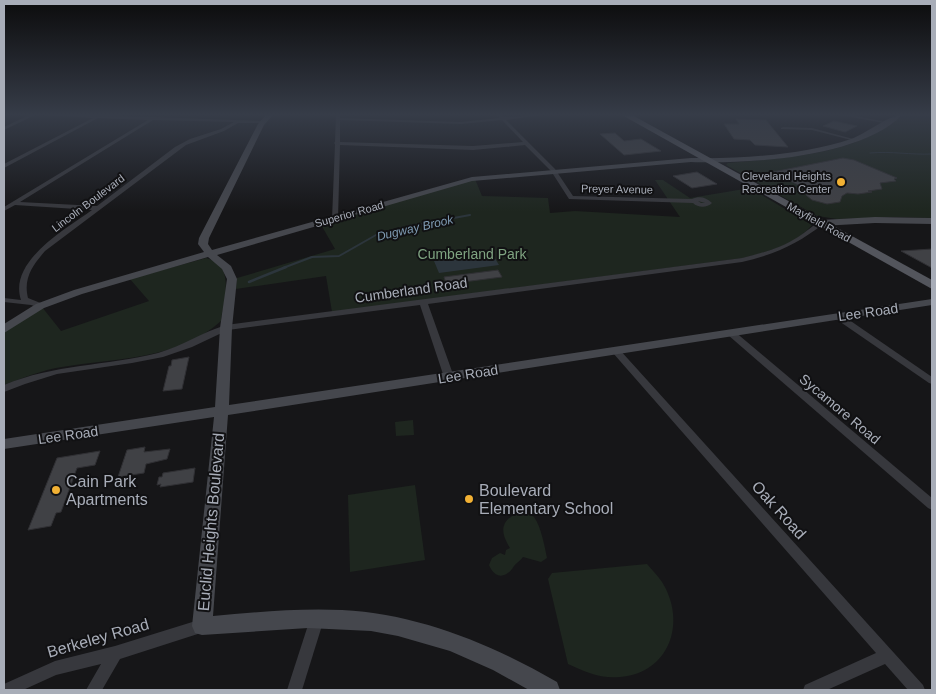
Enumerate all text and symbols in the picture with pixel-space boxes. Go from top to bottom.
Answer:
place label: Cleveland Heights Recreation Center [742,170,831,195]
street label: Lincoln Boulevard [49,172,127,234]
marker: Cleveland Heights Recreation Center [835,176,847,188]
street label: Preyer Avenue [581,182,653,196]
street label: Superior Road [313,198,385,230]
street label: Mayfield Road [785,200,853,244]
water label: Dugway Brook [375,212,456,244]
park label: Cumberland Park [418,246,527,262]
street label: Cumberland Road [354,274,468,306]
street label: Lee Road [837,300,899,324]
street label: Lee Road [437,361,499,387]
street label: Sycamore Road [796,371,884,447]
street label: Lee Road [37,423,99,447]
street label: Euclid Heights Boulevard [195,432,227,612]
place label: Cain Park Apartments [66,473,148,508]
street label: Oak Road [749,478,809,542]
place label: Boulevard Elementary School [479,482,613,517]
marker: Cain Park Apartments [50,484,62,496]
marker: Boulevard Elementary School [463,493,475,505]
street label: Berkeley Road [45,615,151,661]

